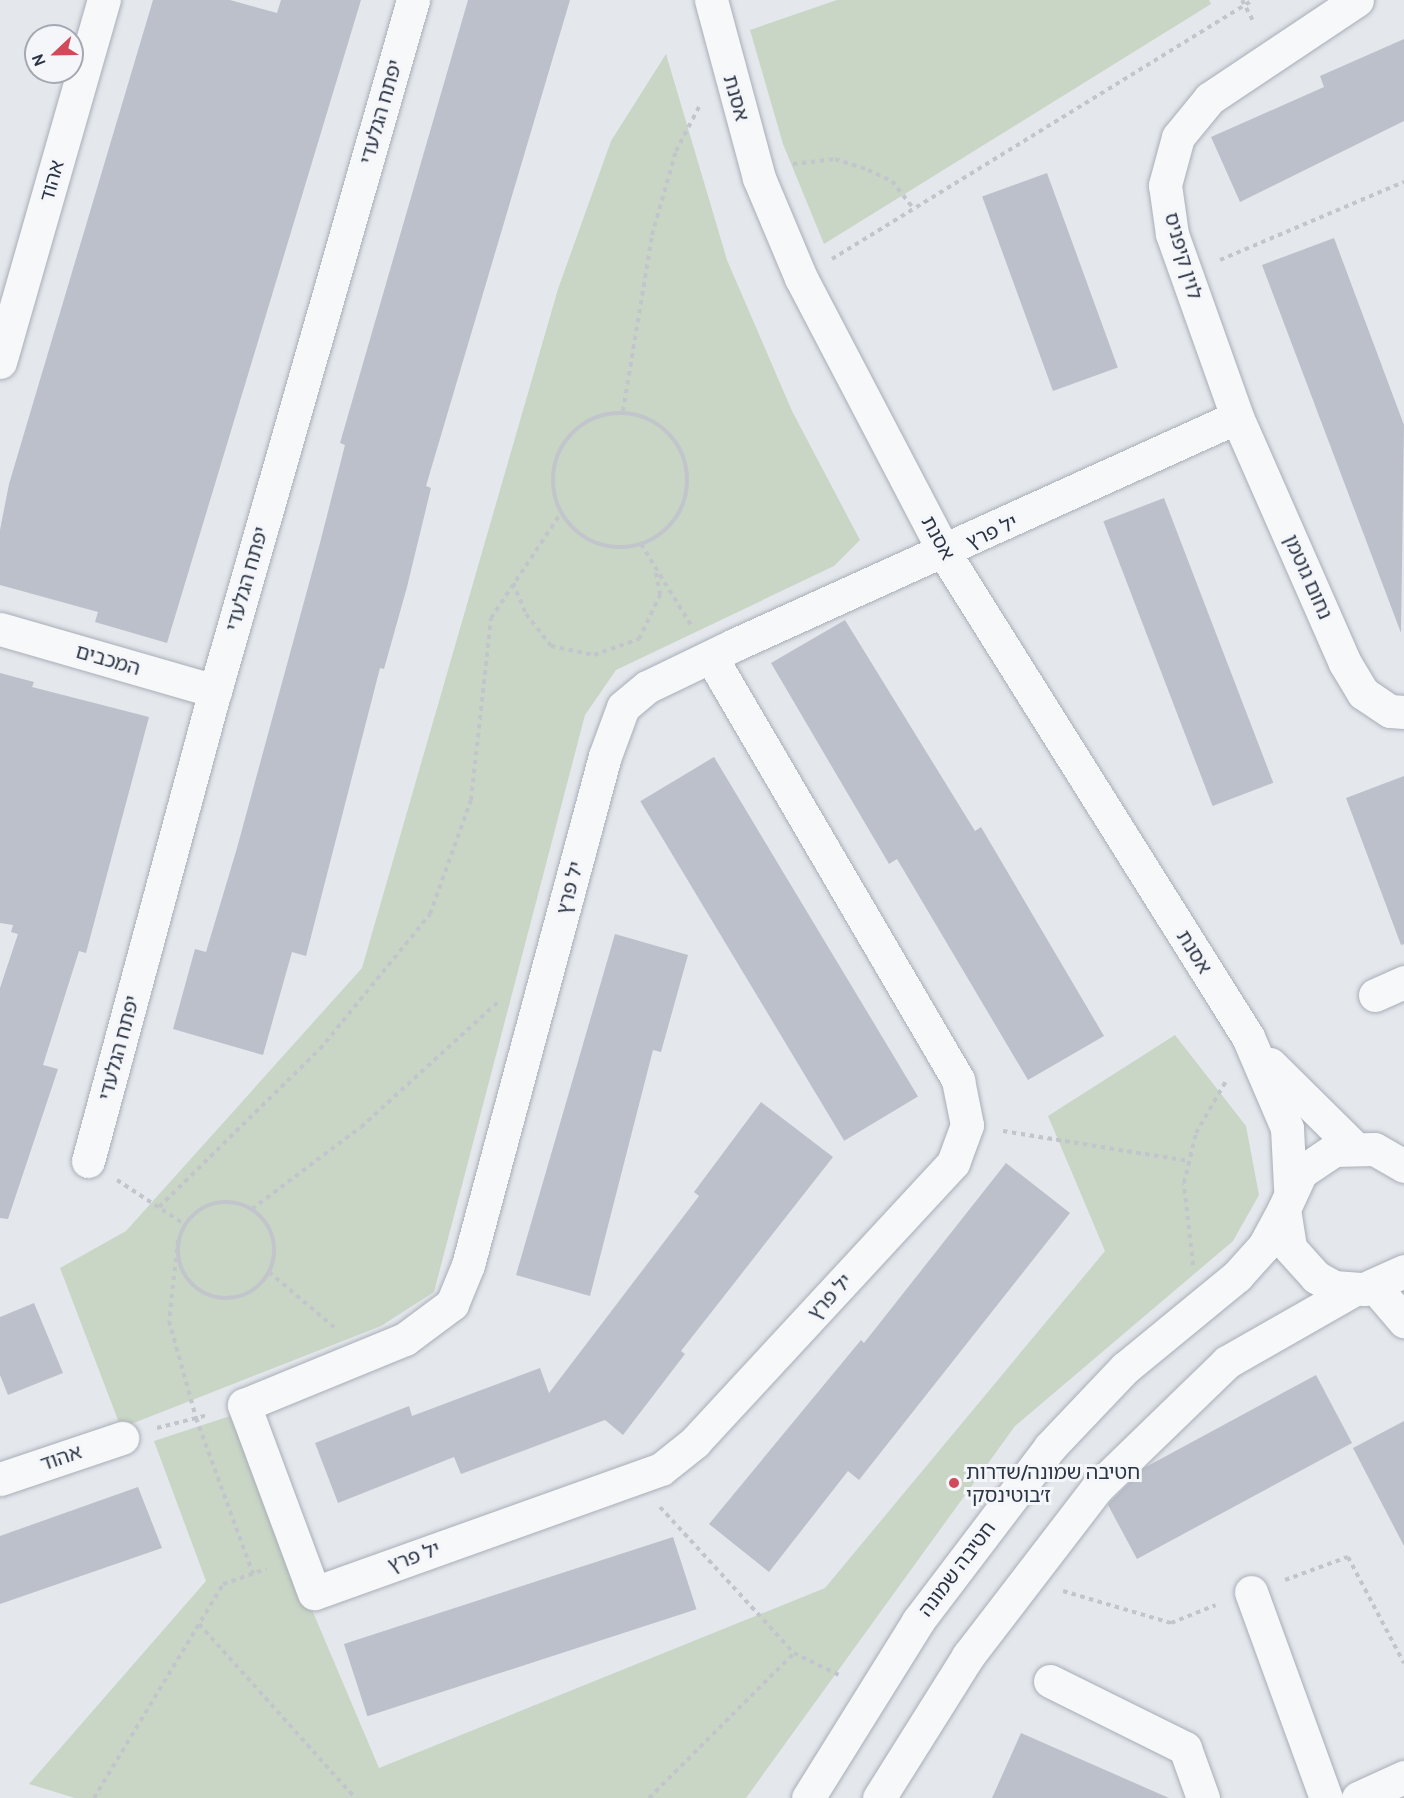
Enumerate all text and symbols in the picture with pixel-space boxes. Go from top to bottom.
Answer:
north arrow [24,24,84,84]
text: N [28,51,50,69]
street label: יפתח הגלעדי [355,57,407,167]
street label: אסנת [718,72,754,124]
street label: אהוד [35,157,69,205]
street label: לוין קיפניס [1159,210,1207,302]
street label: יל פרץ [963,510,1021,554]
street label: אסנת [916,512,960,564]
street label: יפתח הגלעדי [221,524,273,634]
street label: נחום גוטמן [1279,531,1337,623]
street label: המכבים [73,639,143,681]
street label: יל פרץ [551,859,589,917]
street label: אסנת [1171,926,1217,978]
street label: יפתח הגלעדי [93,993,145,1103]
street label: יל פרץ [803,1269,857,1325]
street label: אהוד [37,1440,85,1476]
place label: חטיבה שמונה/שדרות ז׳בוטינסקי [966,1460,1140,1507]
marker: חטיבה שמונה/שדרות ז׳בוטינסקי [947,1476,961,1490]
street label: חטיבה שמונה [913,1517,1001,1621]
street label: יל פרץ [385,1537,443,1577]

